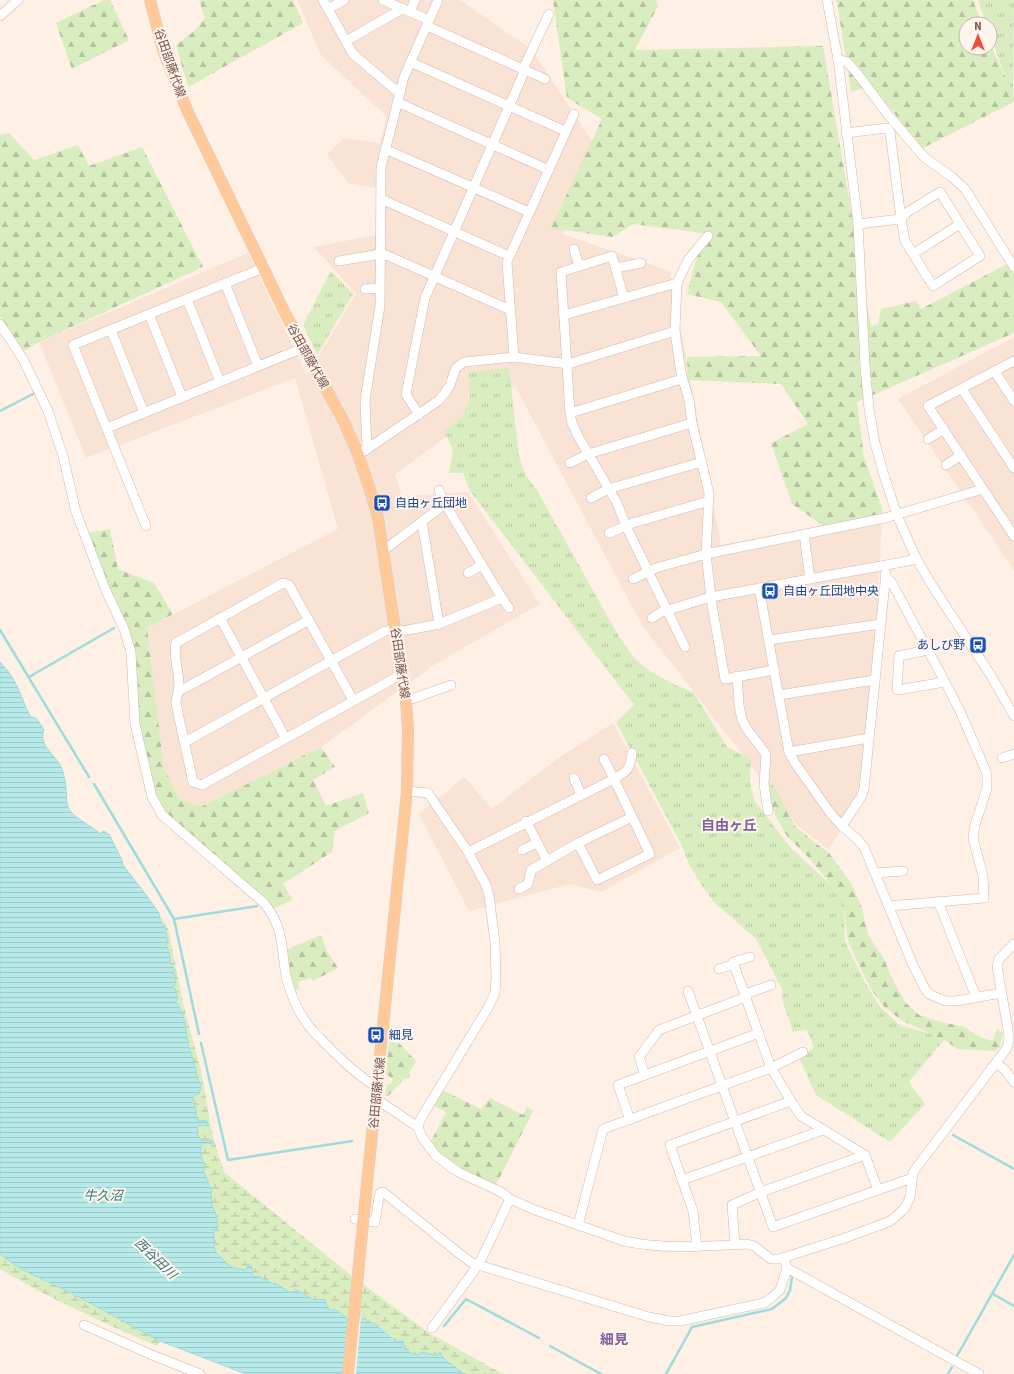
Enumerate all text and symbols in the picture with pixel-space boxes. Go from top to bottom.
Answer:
north arrow [958,16,998,56]
text: N [974,19,982,34]
street label: 谷田部藤代線 [150,26,189,100]
street label: 谷田部藤代線 [283,321,332,392]
bus stop icon: 自由ヶ丘団地 [372,493,392,513]
place label: 自由ヶ丘団地 [395,495,467,512]
bus stop icon: 自由ヶ丘団地中央 [760,581,780,601]
place label: 自由ヶ丘団地中央 [783,583,879,600]
street label: 谷田部藤代線 [386,626,413,700]
bus stop icon: あしび野 [968,635,988,655]
place label: あしび野 [917,637,965,654]
district label: 自由ヶ丘 [701,816,757,836]
bus stop icon: 細見 [366,1025,386,1045]
place label: 細見 [389,1027,413,1044]
street label: 谷田部藤代線 [365,1056,390,1130]
water label: 牛久沼 [83,1187,124,1205]
water label: 西谷田川 [130,1234,182,1285]
district label: 細見 [600,1330,628,1350]

